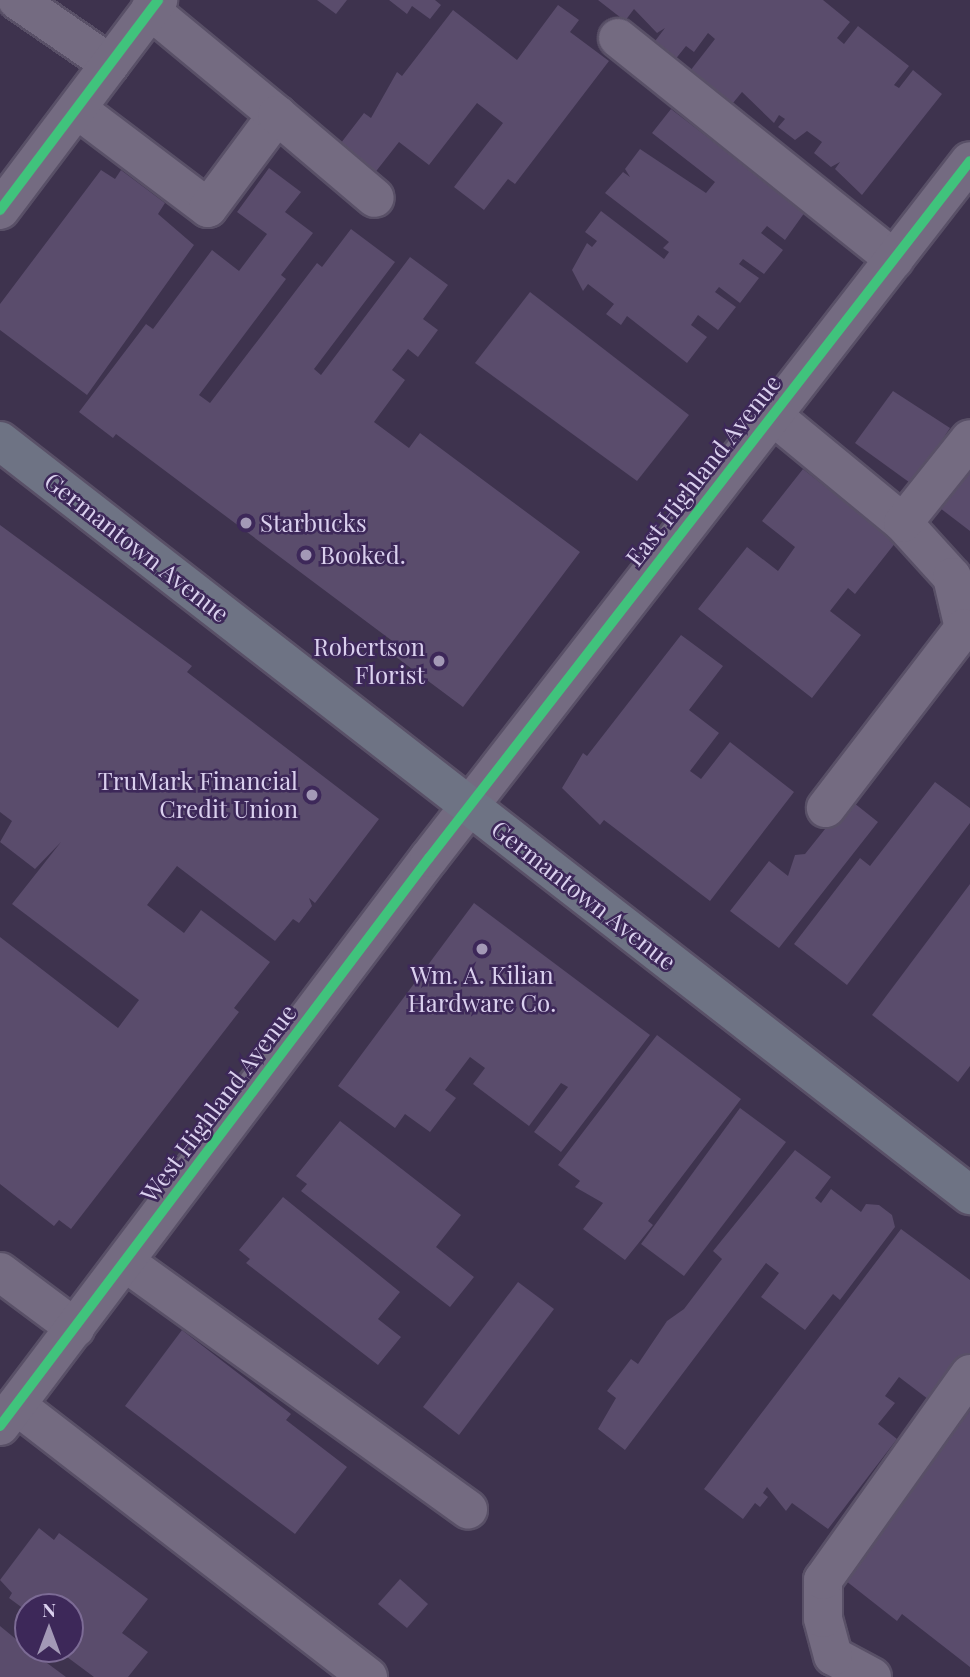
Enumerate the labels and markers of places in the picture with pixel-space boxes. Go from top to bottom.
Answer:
place label: Starbucks [260,509,367,537]
marker: Starbucks [238,515,254,531]
place label: Booked. [320,541,406,569]
marker: Booked. [298,547,314,563]
place label: Robertson Florist [313,633,425,689]
marker: Robertson Florist [431,653,447,669]
place label: TruMark Financial Credit Union [98,767,298,823]
marker: TruMark Financial Credit Union [304,787,320,803]
marker: Wm. A. Kilian Hardware Co. [474,941,490,957]
place label: Wm. A. Kilian Hardware Co. [408,961,556,1017]

